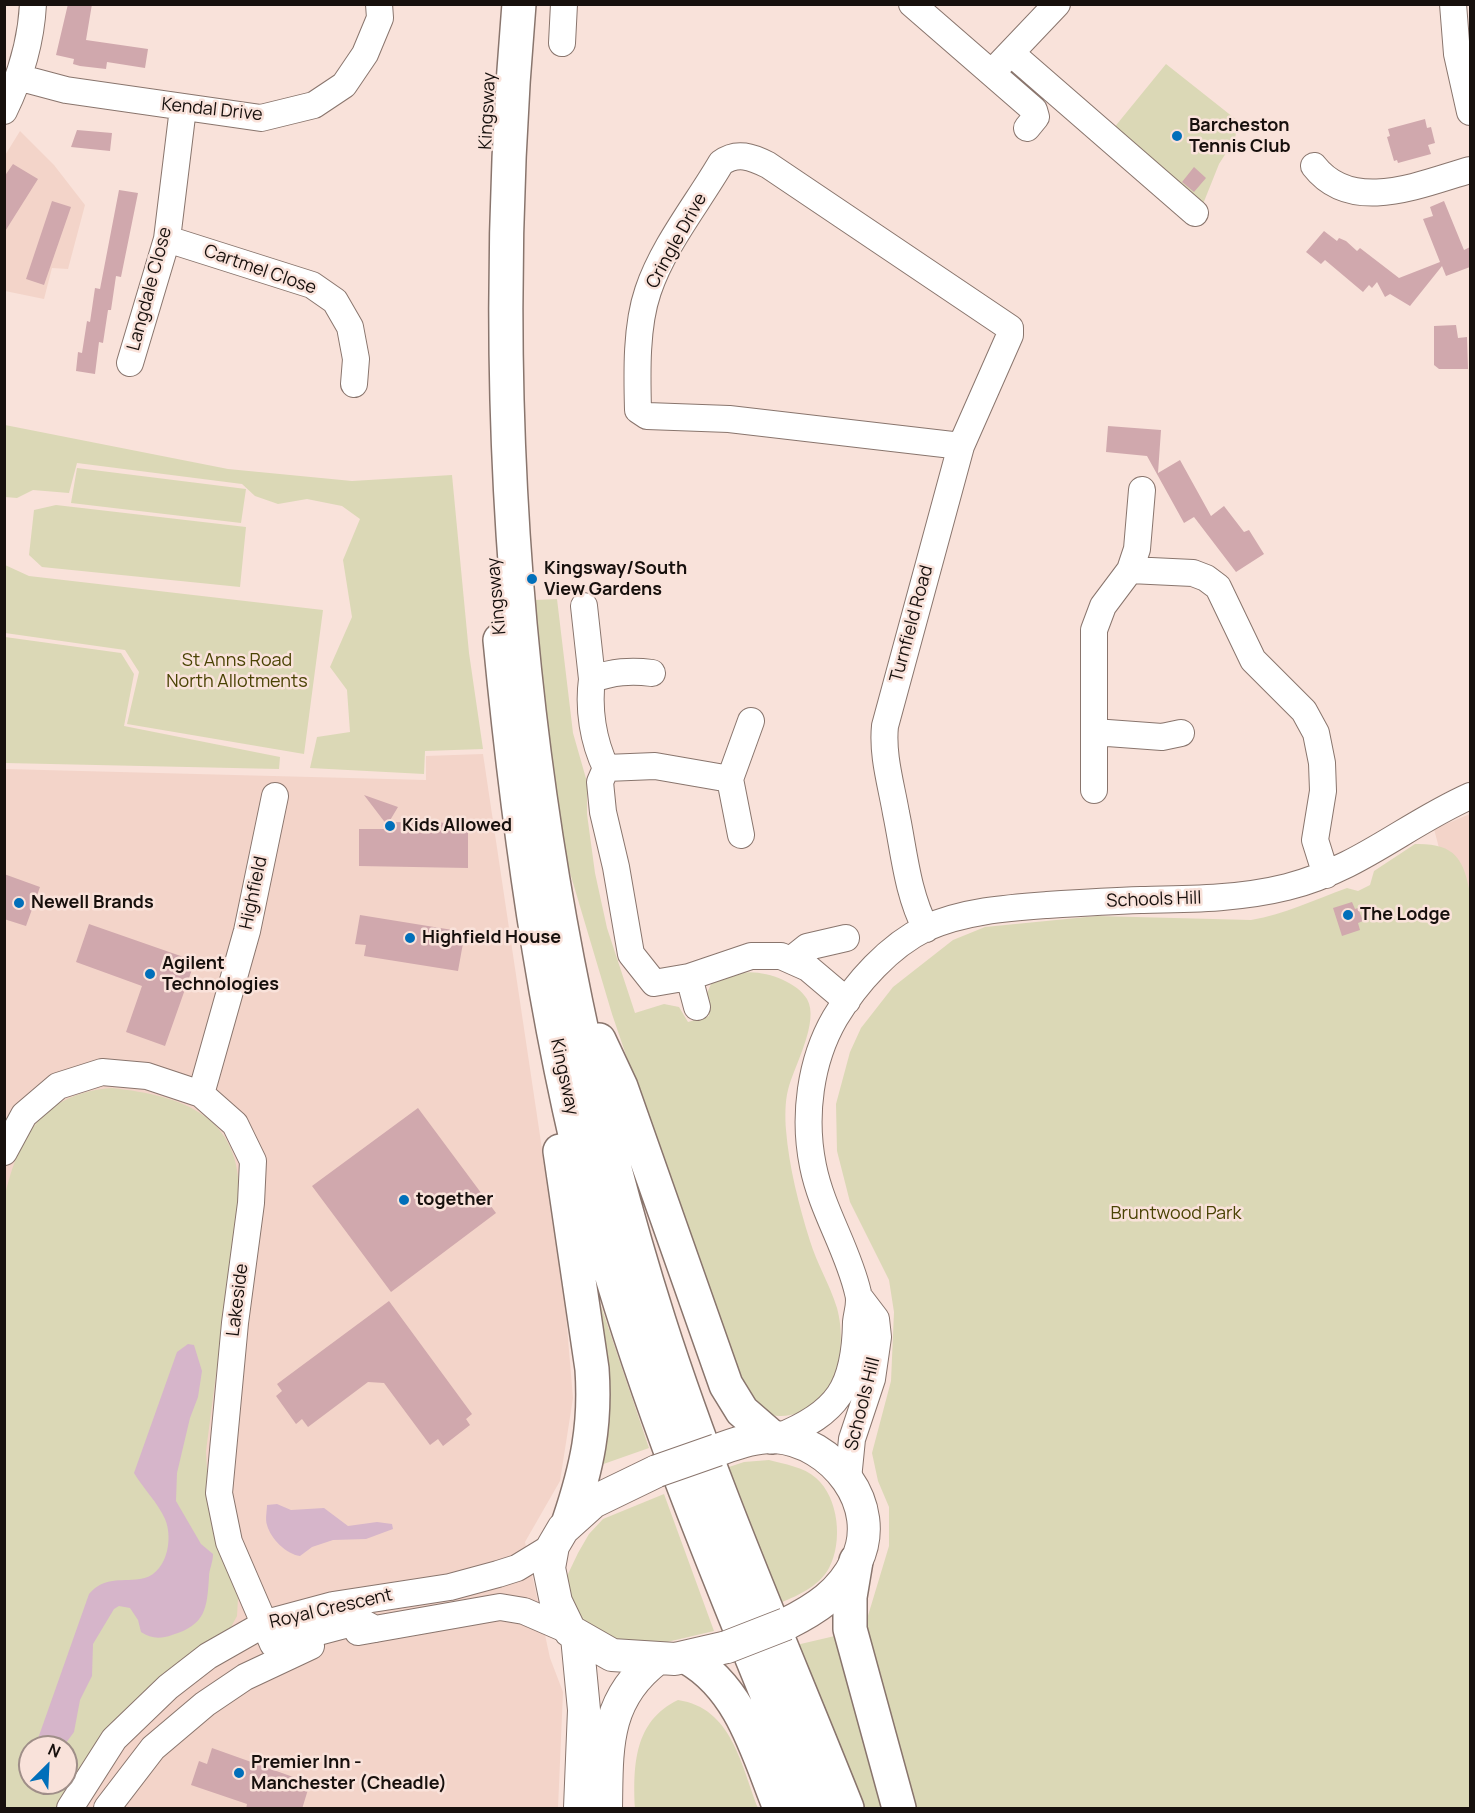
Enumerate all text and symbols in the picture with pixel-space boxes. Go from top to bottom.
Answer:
street label: Kingsway [475,72,501,150]
street label: Kendal Drive [160,94,264,126]
place label: Barcheston Tennis Club [1189,115,1291,158]
marker: Barcheston Tennis Club [1170,129,1184,143]
street label: Cringle Drive [642,190,712,292]
street label: Langdale Close [123,225,177,353]
street label: Cartmel Close [201,241,319,299]
street label: Kingsway [483,556,511,636]
place label: Kingsway/South View Gardens [544,558,687,600]
street label: Turnfield Road [886,563,938,685]
marker: Kingsway/South View Gardens [525,572,539,586]
park label: St Anns Road North Allotments [166,650,308,692]
place label: Kids Allowed [402,815,512,837]
marker: Kids Allowed [383,819,397,833]
street label: Highfield [236,855,272,931]
street label: Schools Hill [1106,888,1202,912]
place label: Newell Brands [31,892,154,914]
marker: Newell Brands [12,896,26,910]
place label: The Lodge [1360,904,1450,926]
marker: The Lodge [1341,908,1355,922]
place label: Highfield House [422,927,561,949]
marker: Highfield House [403,931,417,945]
place label: Agilent Technologies [162,953,279,996]
marker: Agilent Technologies [143,967,157,981]
street label: Kingsway [545,1037,583,1117]
place label: together [416,1189,493,1211]
marker: together [397,1193,411,1207]
park label: Bruntwood Park [1111,1203,1241,1225]
street label: Lakeside [223,1262,253,1338]
street label: Schools Hill [841,1355,885,1453]
street label: Royal Crescent [267,1584,395,1634]
north arrow [18,1735,78,1795]
text: N [45,1738,64,1763]
place label: Premier Inn - Manchester (Cheadle) [251,1752,447,1794]
marker: Premier Inn - Manchester (Cheadle) [232,1766,246,1780]

